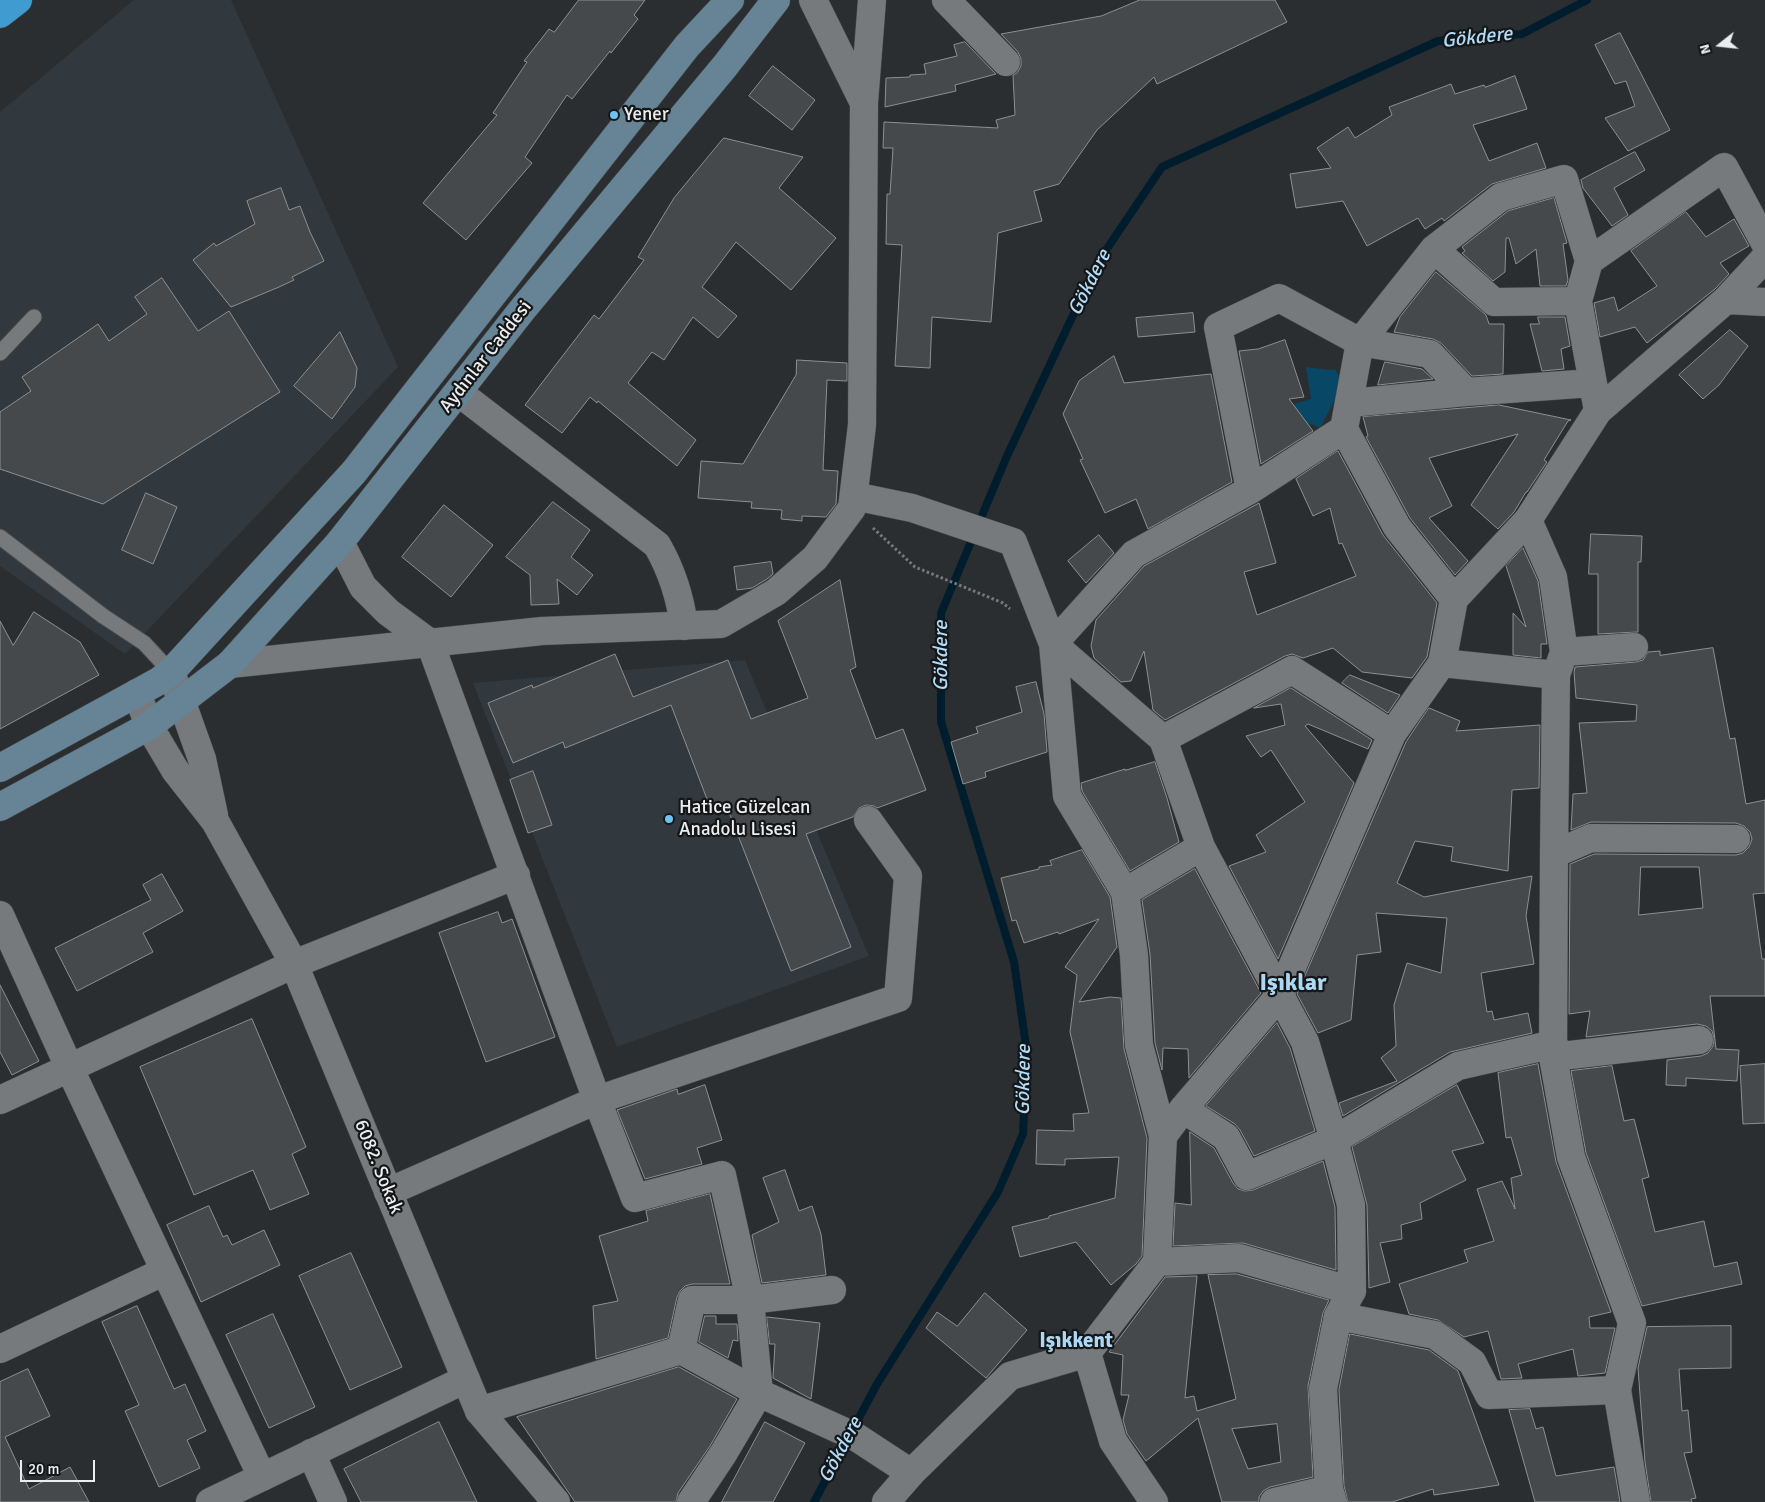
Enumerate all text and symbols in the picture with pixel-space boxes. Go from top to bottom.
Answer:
north arrow [1695,20,1745,70]
water label: Gökdere [1441,22,1513,54]
text: N [1696,42,1715,56]
place label: Yener [624,104,669,126]
marker: Yener [608,109,620,121]
water label: Gökdere [1063,246,1117,320]
street label: Aydınlar Caddesi [435,296,537,418]
water label: Gökdere [930,621,954,691]
place label: Hatice Güzelcan Anadolu Lisesi [679,797,810,841]
marker: Hatice Güzelcan Anadolu Lisesi [663,813,675,825]
district label: Işıklar [1259,970,1327,998]
water label: Gökdere [1011,1044,1037,1116]
street label: 6082. Sokak [349,1117,407,1217]
district label: Işıkkent [1039,1328,1113,1354]
water label: Gökdere [814,1413,868,1487]
scale bar [22,1450,98,1482]
text: 20 m [28,1460,59,1478]

